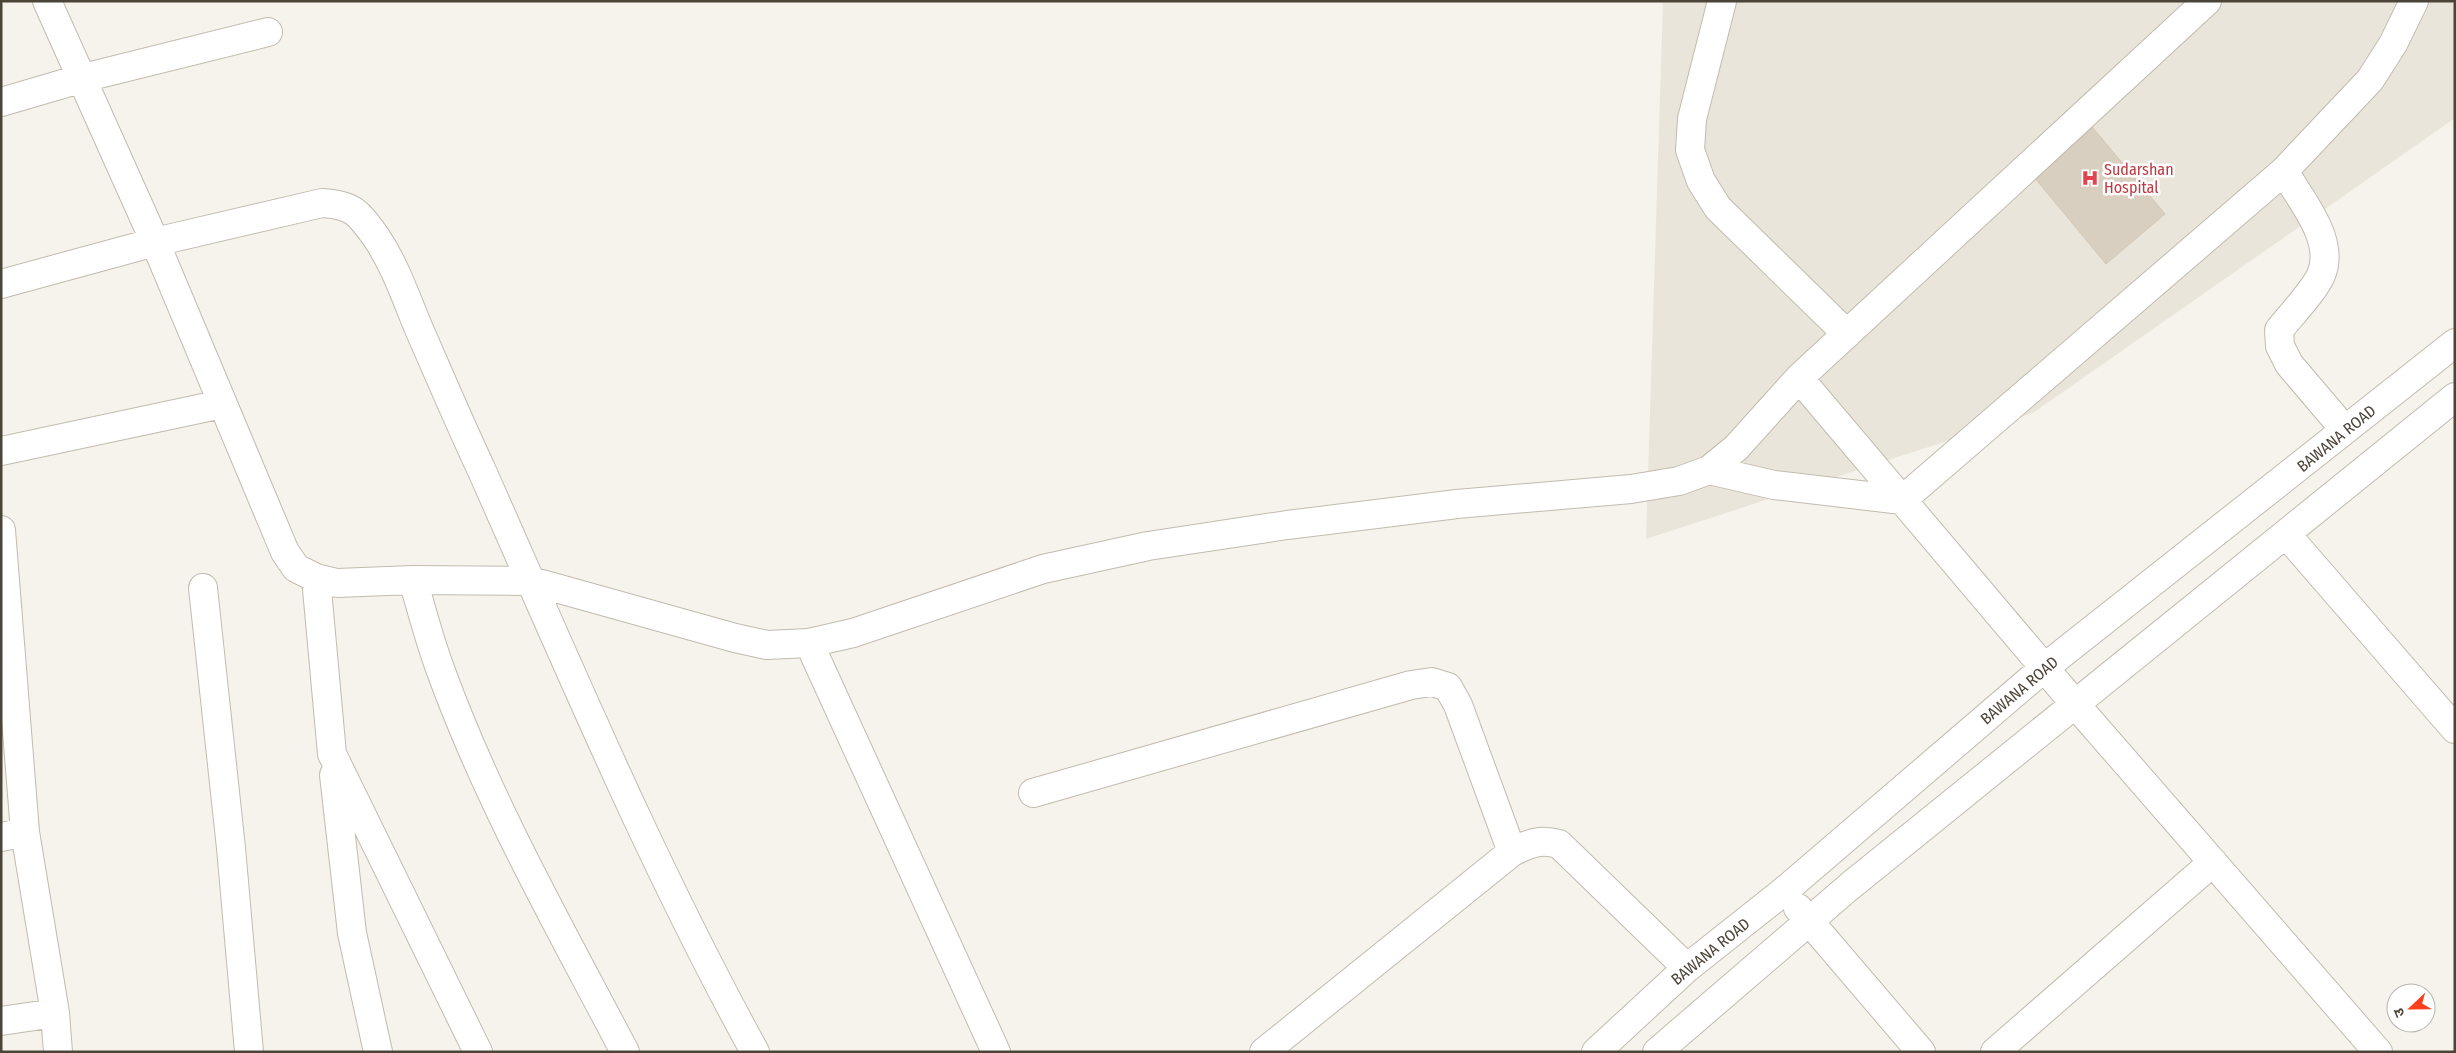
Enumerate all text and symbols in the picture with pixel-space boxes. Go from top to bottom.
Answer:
place label: Sudarshan Hospital [2104,160,2174,197]
hospital icon: Sudarshan Hospital [2080,168,2100,188]
street label: BAWANA ROAD [2293,401,2379,476]
street label: BAWANA ROAD [1977,652,2062,728]
street label: BAWANA ROAD [1667,914,1753,989]
north arrow [2386,983,2436,1033]
text: उ [2390,1005,2409,1020]

